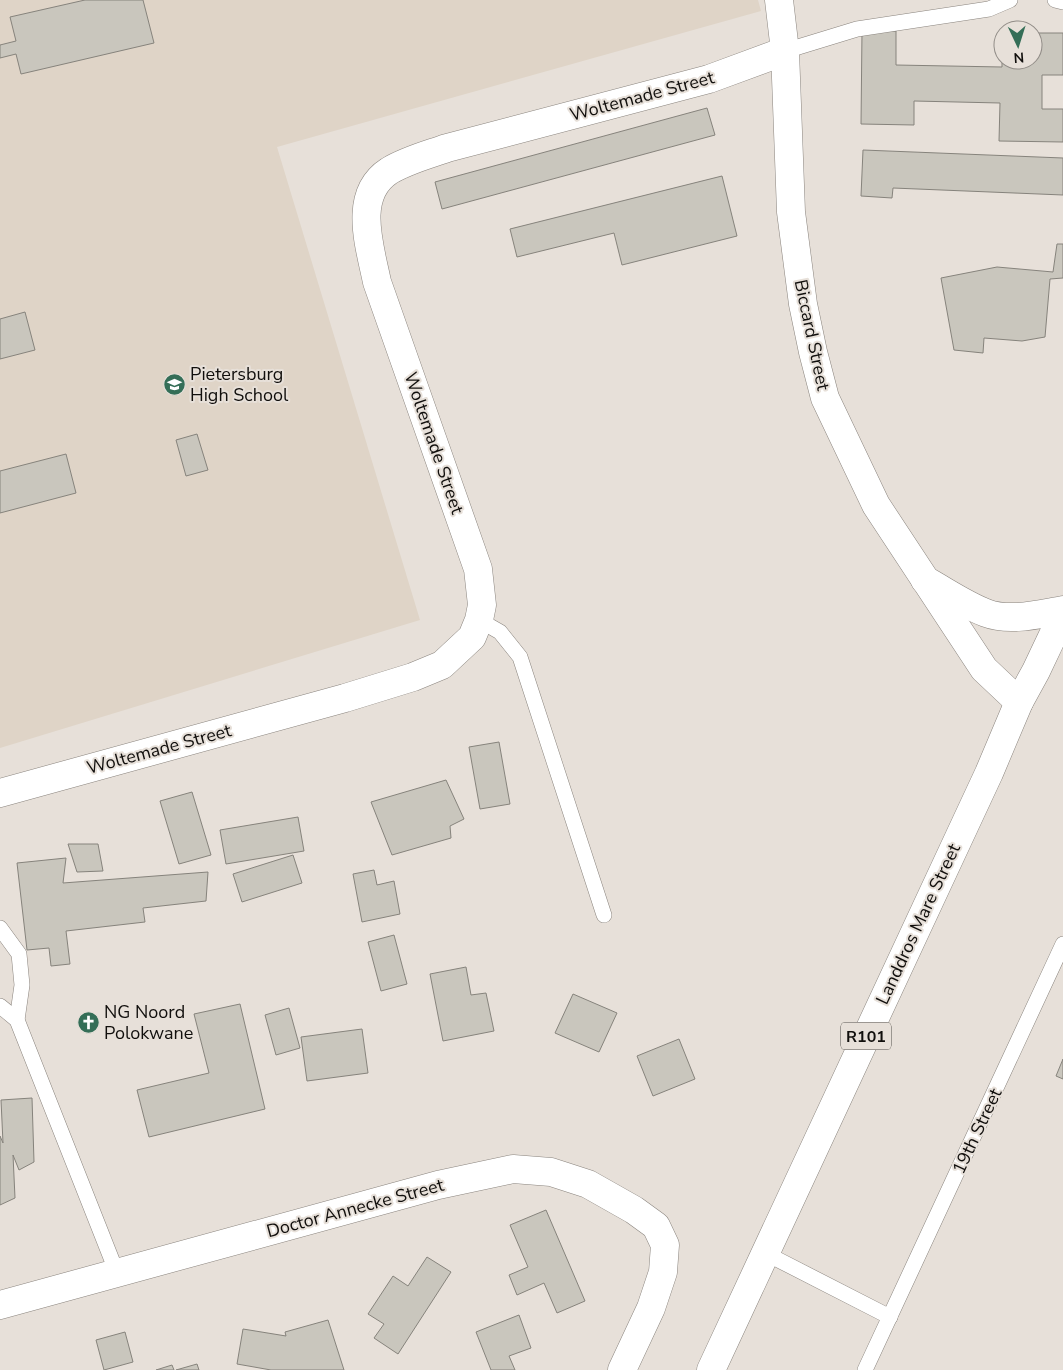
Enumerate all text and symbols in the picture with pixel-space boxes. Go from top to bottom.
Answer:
north arrow [993,20,1043,70]
text: N [1013,48,1025,67]
street label: Woltemade Street [567,65,717,127]
street label: Biccard Street [789,277,836,393]
place label: Pietersburg High School [190,362,289,407]
street label: Woltemade Street [398,369,470,518]
school or university icon: Pietersburg High School [162,372,186,396]
street label: Woltemade Street [84,718,234,780]
street label: Landdros Mare Street [870,839,966,1008]
place label: NG Noord Polokwane [104,1000,193,1045]
church icon: NG Noord Polokwane [76,1010,100,1034]
road number: R101 [841,1022,891,1050]
street label: 19th Street [947,1084,1008,1178]
street label: Doctor Annecke Street [264,1173,447,1243]

